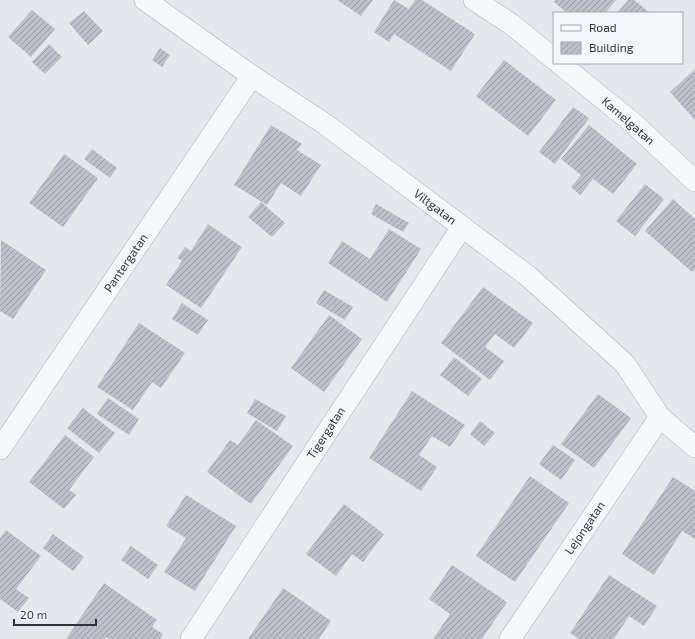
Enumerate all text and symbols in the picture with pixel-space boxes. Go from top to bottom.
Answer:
legend [553,12,683,64]
text: Road [589,20,617,34]
text: Building [589,40,634,54]
street label: Kamelgatan [599,93,658,147]
street label: Viltgatan [412,186,460,227]
street label: Pantergatan [100,230,150,294]
street label: Tigergatan [303,404,347,461]
street label: Lejongatan [561,498,608,557]
scale bar [14,601,96,627]
text: 20 m [20,607,47,621]

